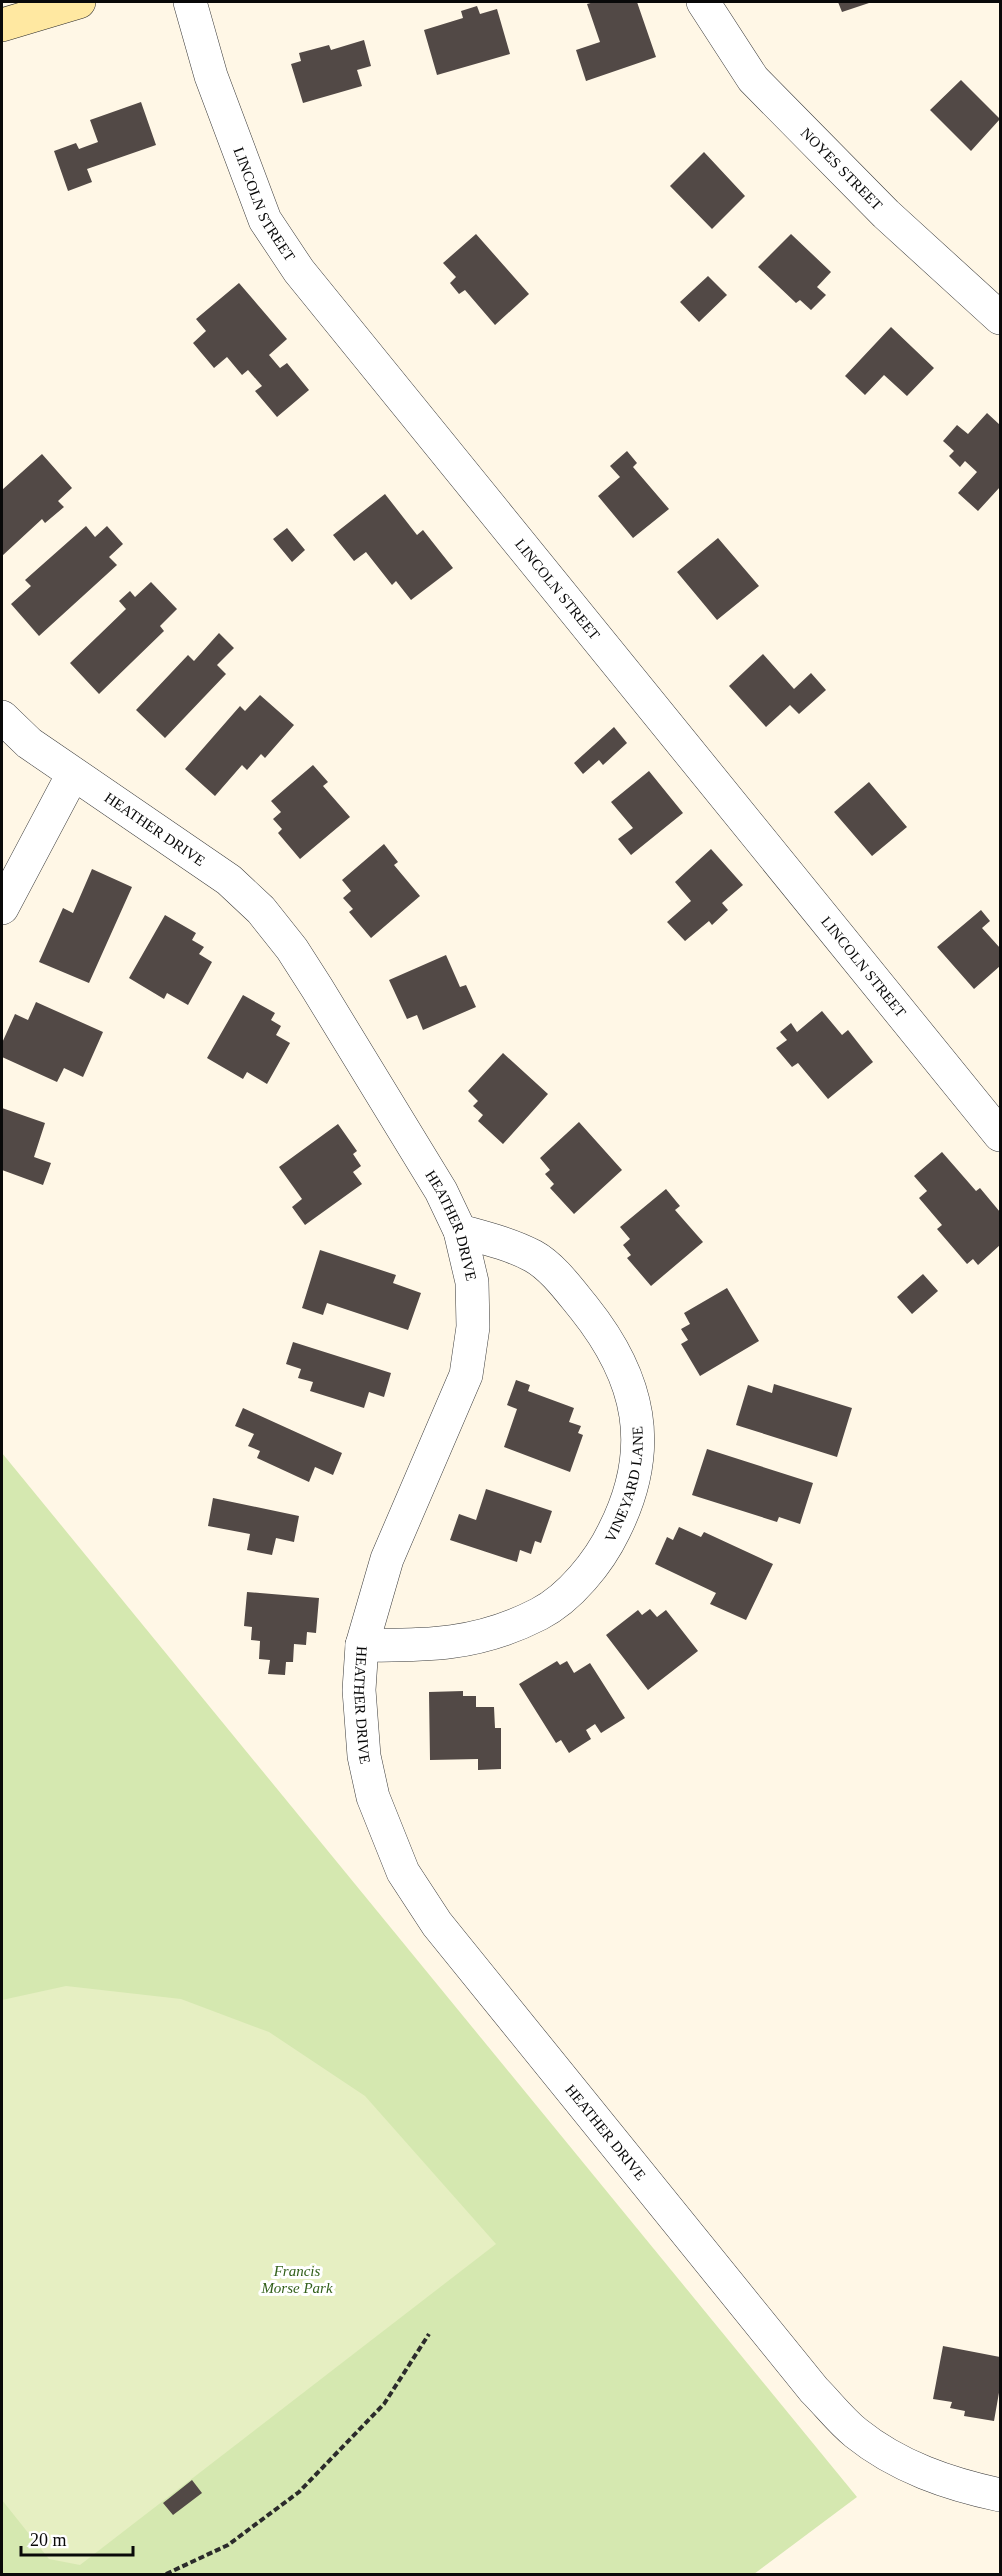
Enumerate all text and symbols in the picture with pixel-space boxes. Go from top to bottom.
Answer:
street label: NOYES STREET [798,125,885,213]
street label: LINCOLN STREET [230,145,298,264]
street label: LINCOLN STREET [512,536,603,643]
street label: HEATHER DRIVE [102,789,208,869]
street label: LINCOLN STREET [818,913,909,1020]
street label: HEATHER DRIVE [422,1167,479,1282]
street label: VINEYARD LANE [602,1426,646,1545]
street label: HEATHER DRIVE [351,1646,374,1765]
street label: HEATHER DRIVE [562,2081,649,2183]
park label: Francis Morse Park [260,2263,333,2296]
scale bar [21,2519,134,2557]
text: 20 m [30,2530,67,2550]

